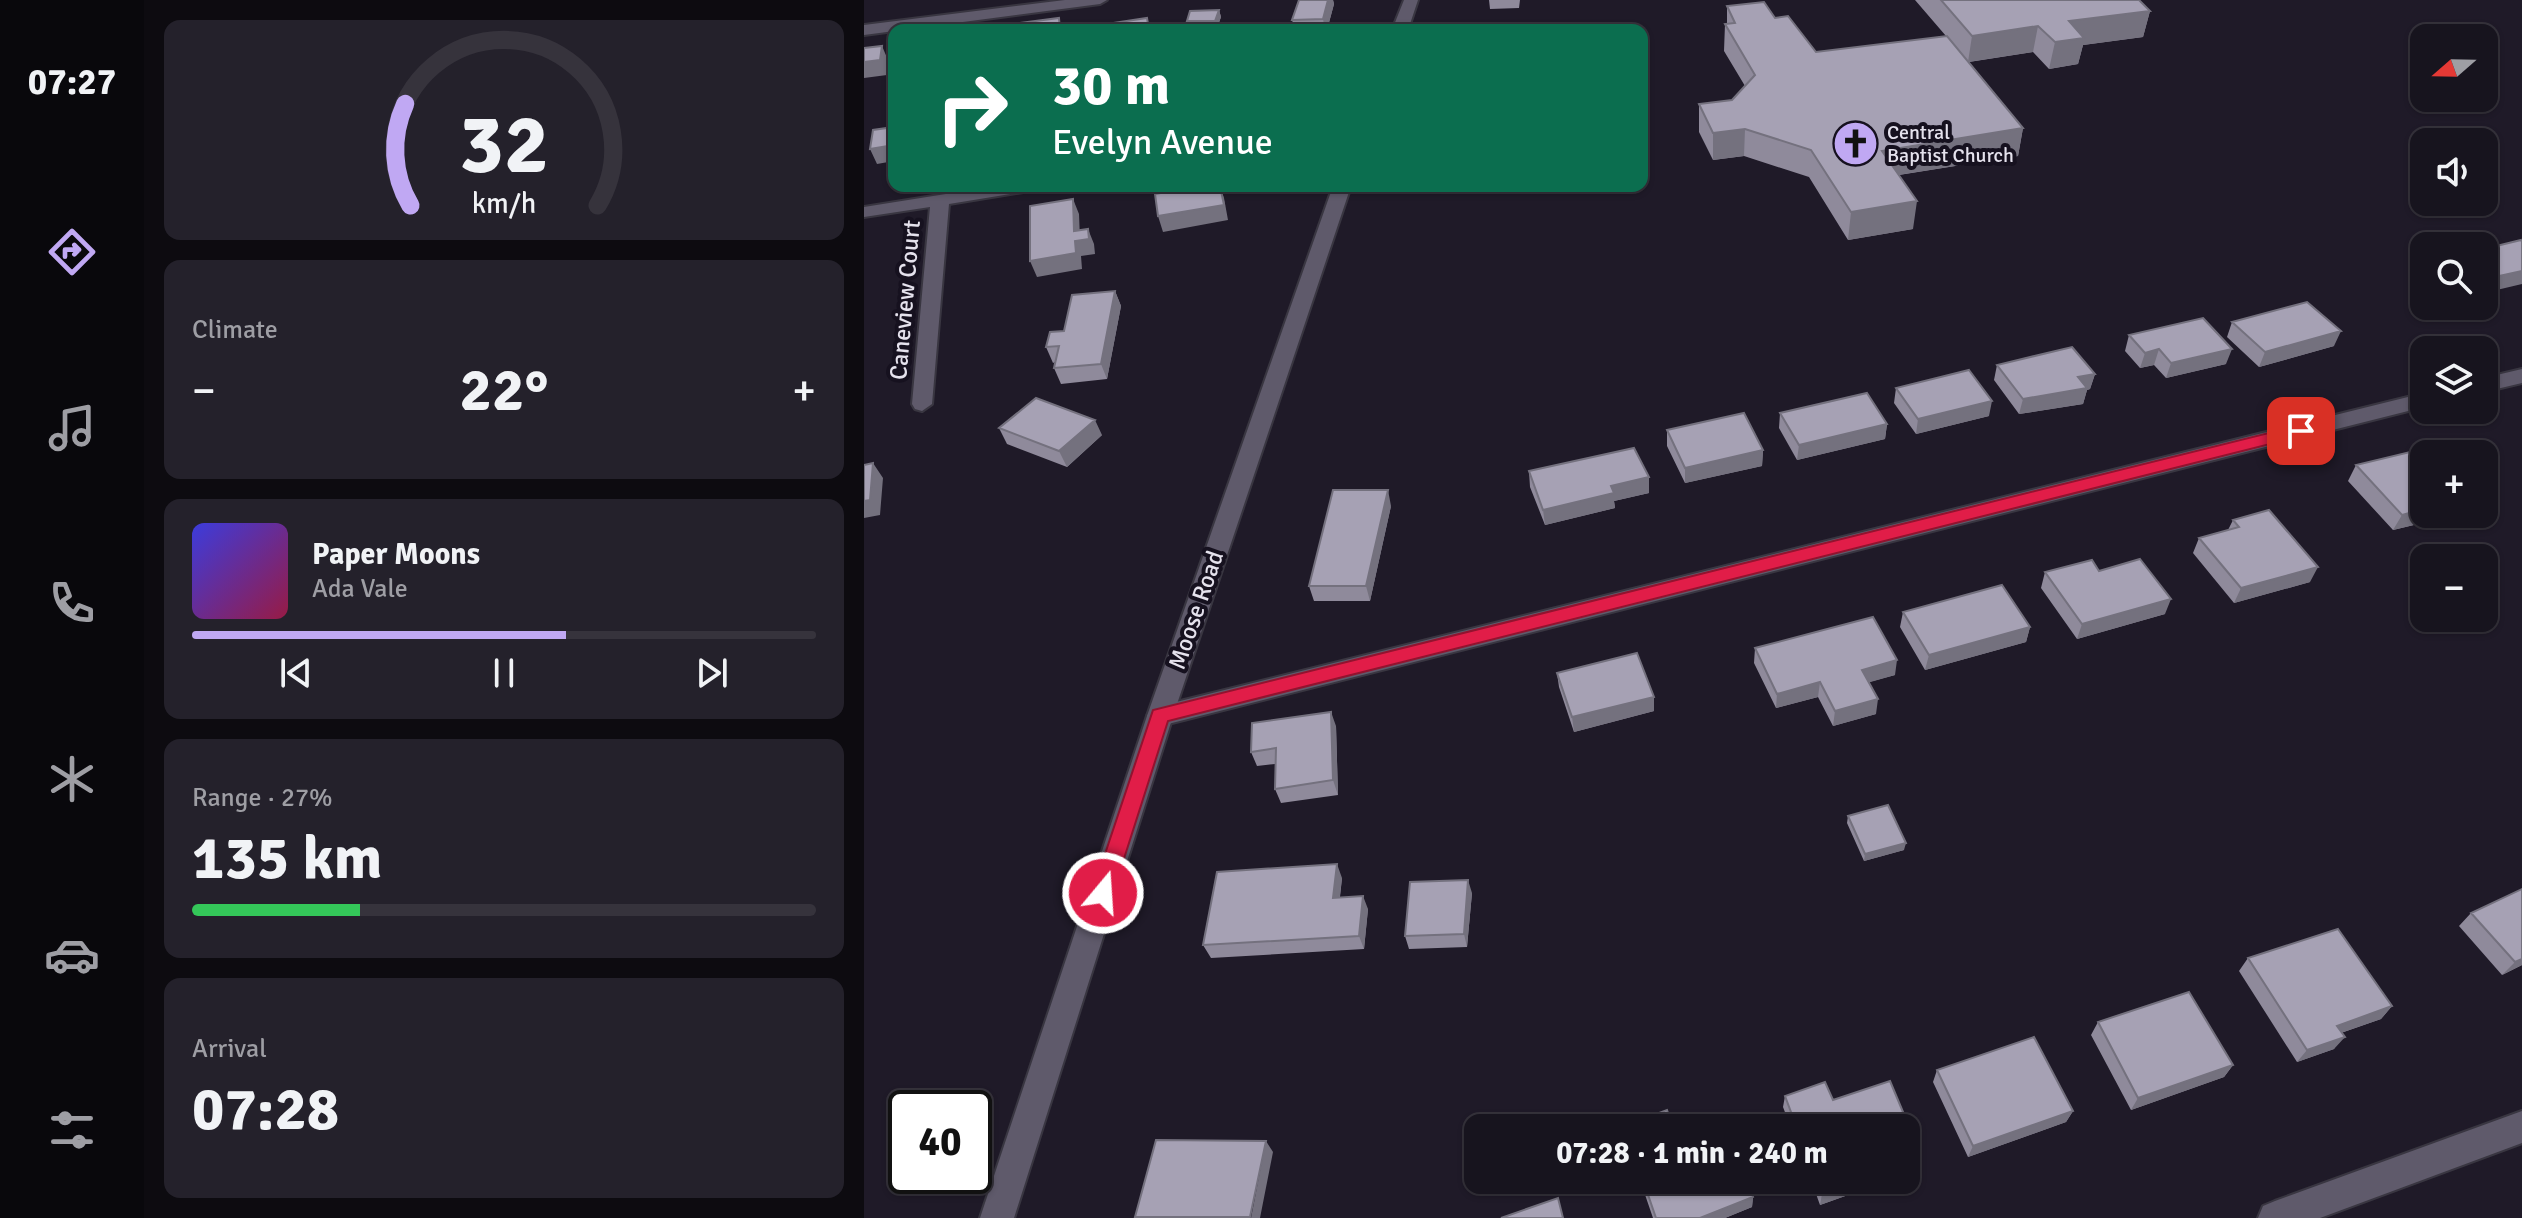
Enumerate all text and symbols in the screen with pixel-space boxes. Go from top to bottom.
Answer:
north arrow [2410,24,2498,112]
map controls [2410,24,2498,632]
text: 30 m [1052,51,1170,120]
icon: right [920,56,1024,160]
text: 07:27 [28,60,116,105]
text: 32 [459,93,549,195]
text: Evelyn Avenue [1052,120,1273,165]
church icon: Central Baptist Church [1832,120,1880,168]
place label: Central Baptist Church [1887,120,2014,168]
button: sound [2410,128,2498,216]
text: km/h [472,186,536,221]
street label: Caneview Court [883,219,927,381]
icon: directions [44,224,100,280]
button: search [2410,232,2498,320]
text: Climate [192,314,278,346]
button: layers [2410,336,2498,424]
text: 22° [460,354,548,428]
text: − [192,364,216,418]
text: + [792,364,816,418]
pin [2267,397,2335,465]
icon: music [44,400,100,456]
icon: arrive [2279,409,2323,453]
button: + [2410,440,2498,528]
text: Paper Moons [312,536,480,573]
button: − [2410,544,2498,632]
street label: Moose Road [1162,547,1230,673]
text: Ada Vale [312,573,408,605]
icon: phone [44,575,100,631]
icon: previous [274,651,318,695]
icon: pause [482,651,526,695]
icon: next [690,651,734,695]
icon: climate [44,751,100,807]
text: Range · 27% [192,782,333,814]
text: 135 km [192,822,382,896]
position arrow [1061,851,1145,935]
icon: car [44,927,100,983]
text: Arrival [192,1033,267,1065]
text: 07:28 [192,1073,339,1147]
speed limit sign: 40 [888,1090,992,1194]
icon: filters [44,1102,100,1158]
text: 07:28 · 1 min · 240 m [1556,1135,1828,1172]

